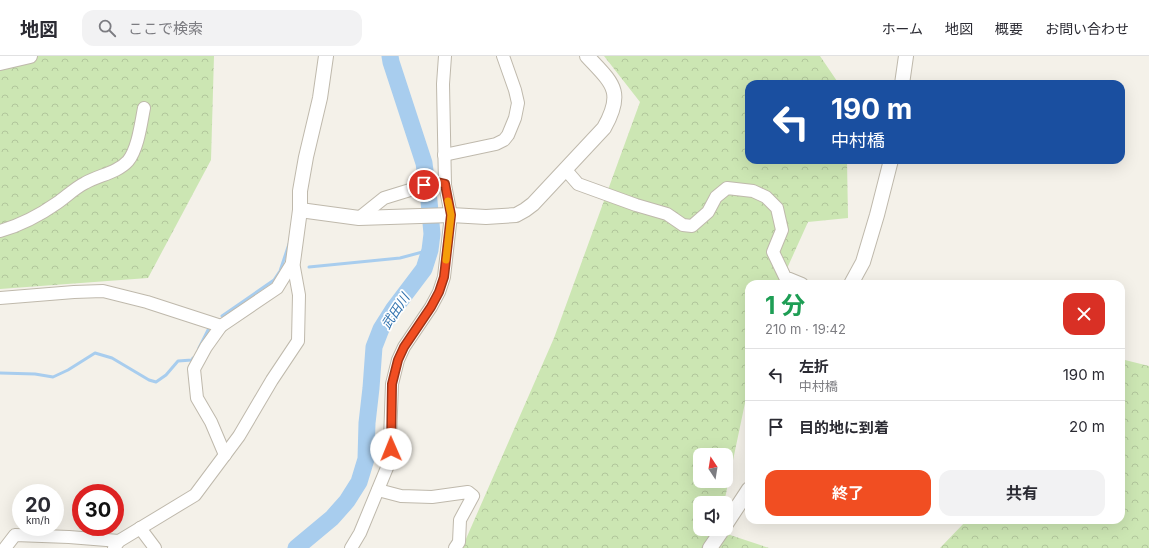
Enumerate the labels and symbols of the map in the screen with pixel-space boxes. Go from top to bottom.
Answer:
pin [407,168,441,202]
water label: 武田川 [378,289,413,332]
position arrow [370,428,412,470]
north arrow [693,448,733,488]
speed limit sign: 30 [72,484,124,536]

